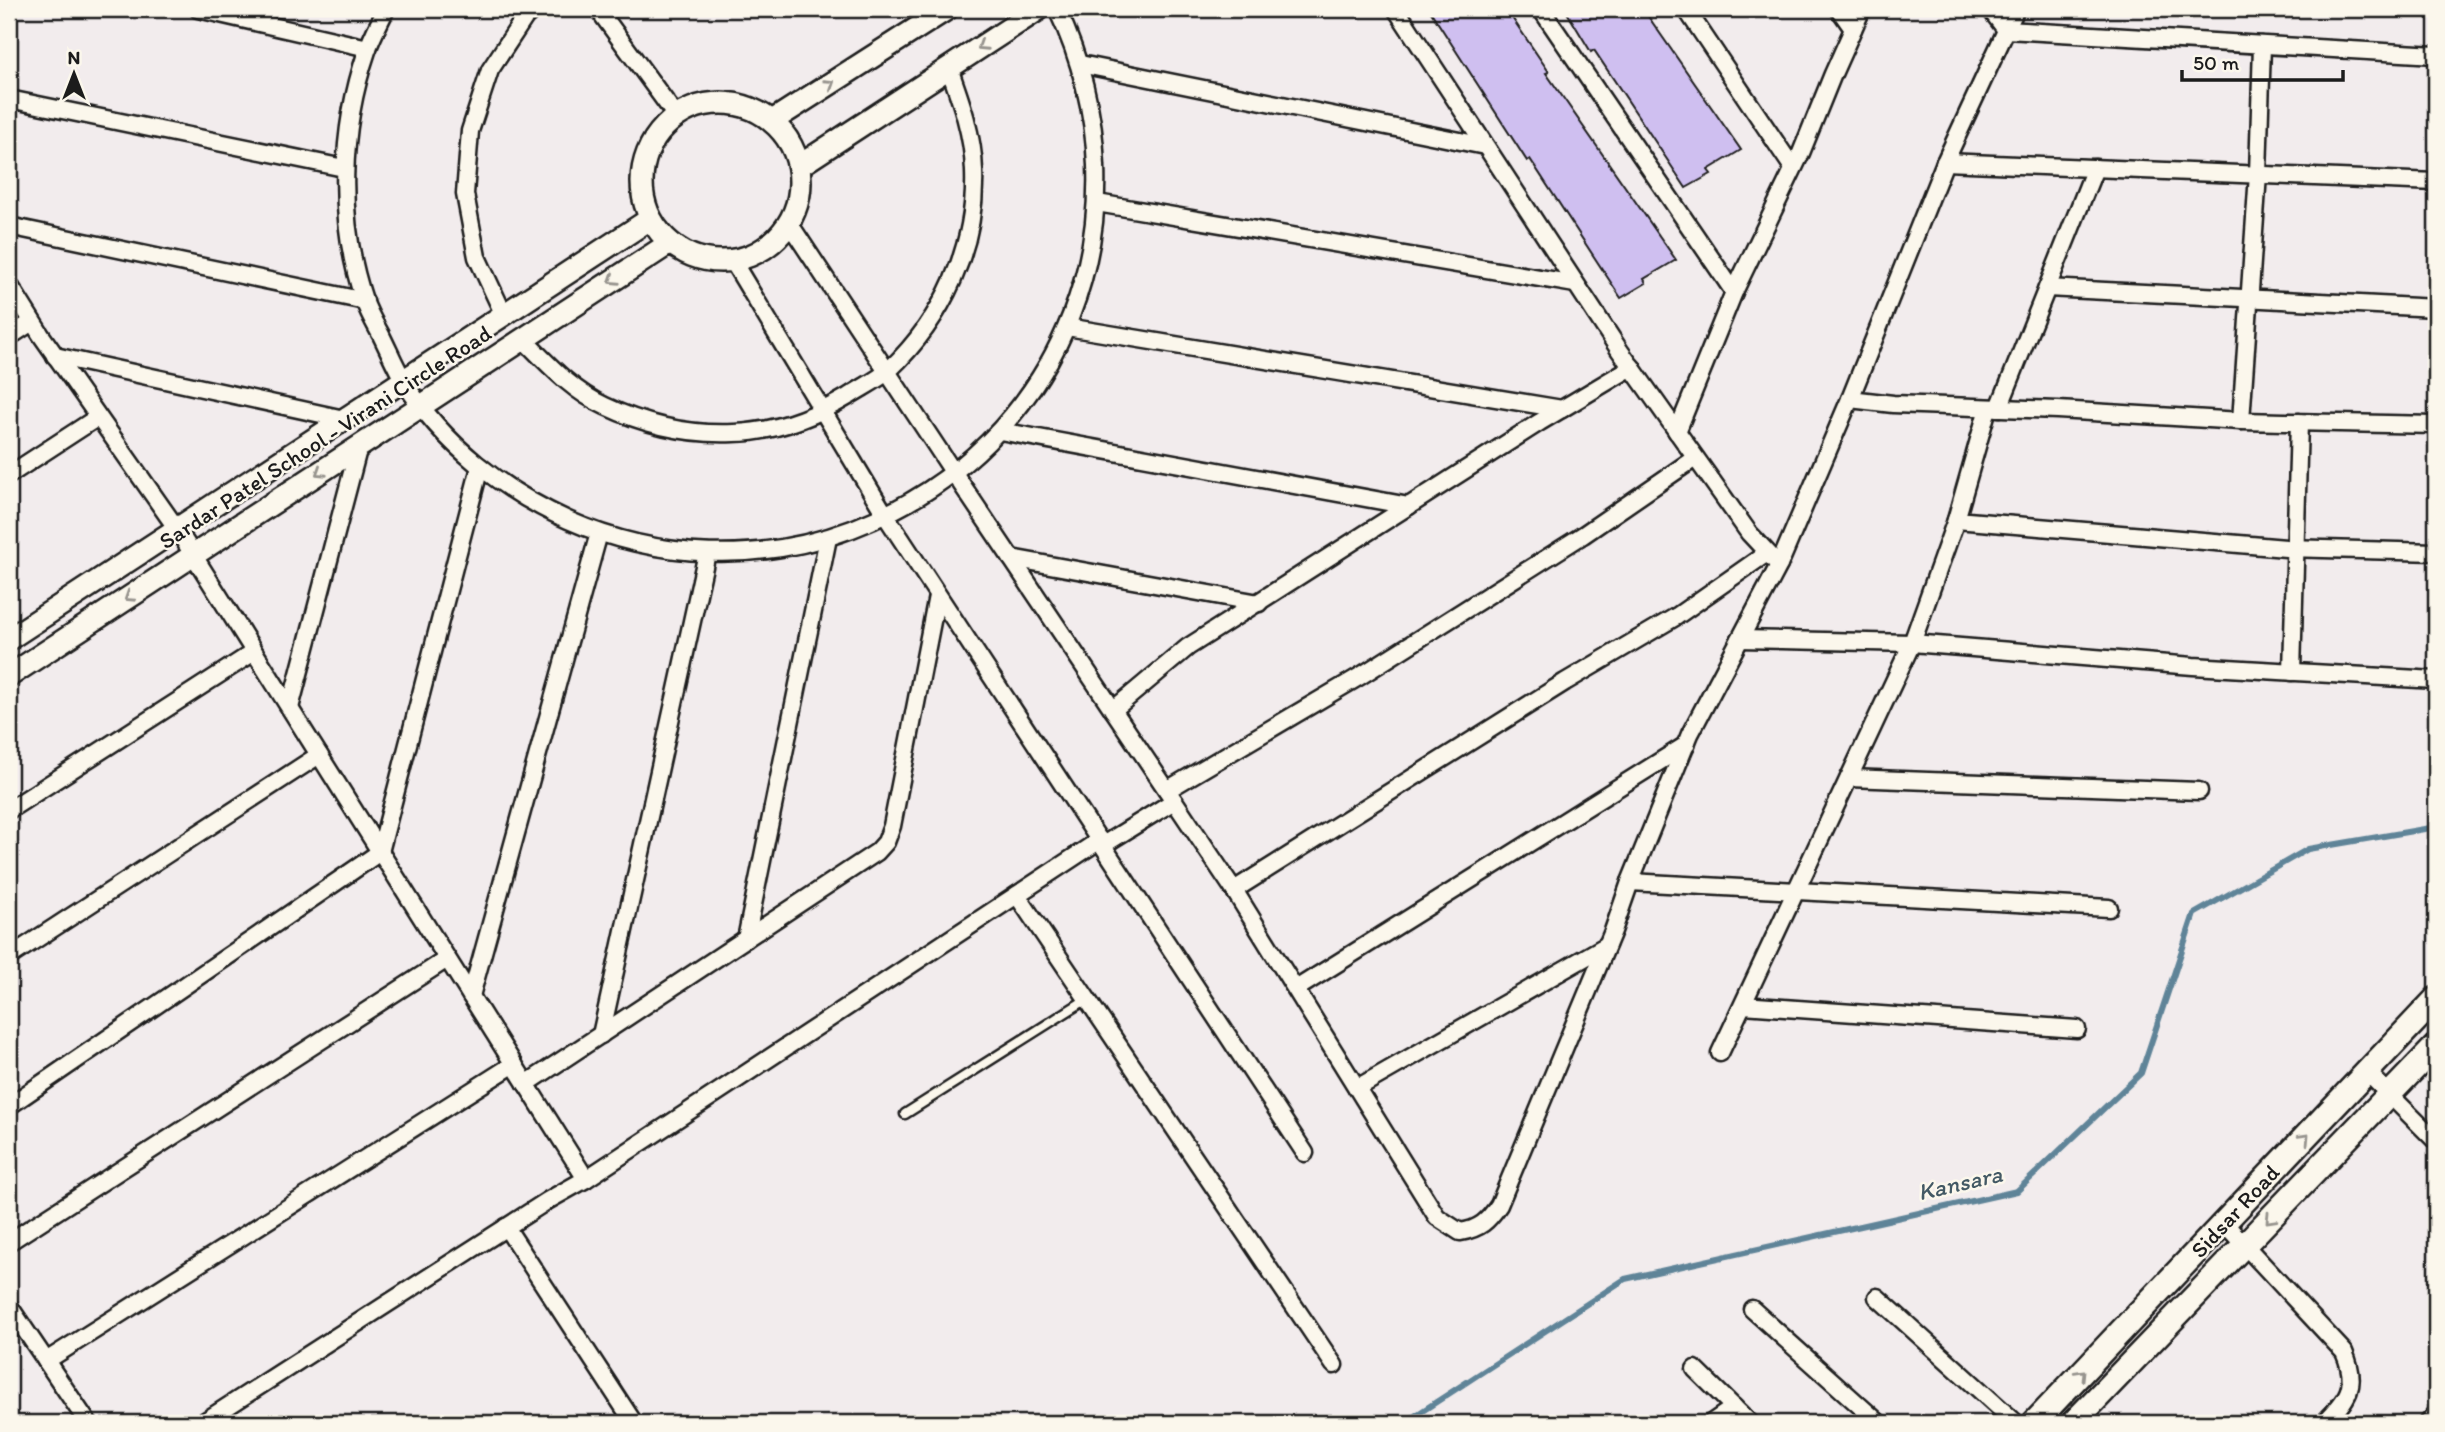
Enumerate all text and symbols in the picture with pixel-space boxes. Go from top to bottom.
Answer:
north arrow [38,38,108,108]
one-way arrow [977,38,990,50]
scale bar [2182,38,2344,82]
text: N [68,46,80,69]
text: 50 m [2193,50,2240,75]
one-way arrow [822,80,835,93]
one-way arrow [607,272,620,285]
street label: Sardar Patel School - Virani Circle Road [154,319,496,555]
one-way arrow [314,464,327,477]
one-way arrow [124,588,137,601]
one-way arrow [2297,1133,2309,1146]
street label: Sidsar Road [2185,1158,2286,1264]
water label: Kansara [1915,1159,2006,1206]
one-way arrow [2266,1211,2279,1224]
one-way arrow [2073,1369,2085,1382]

